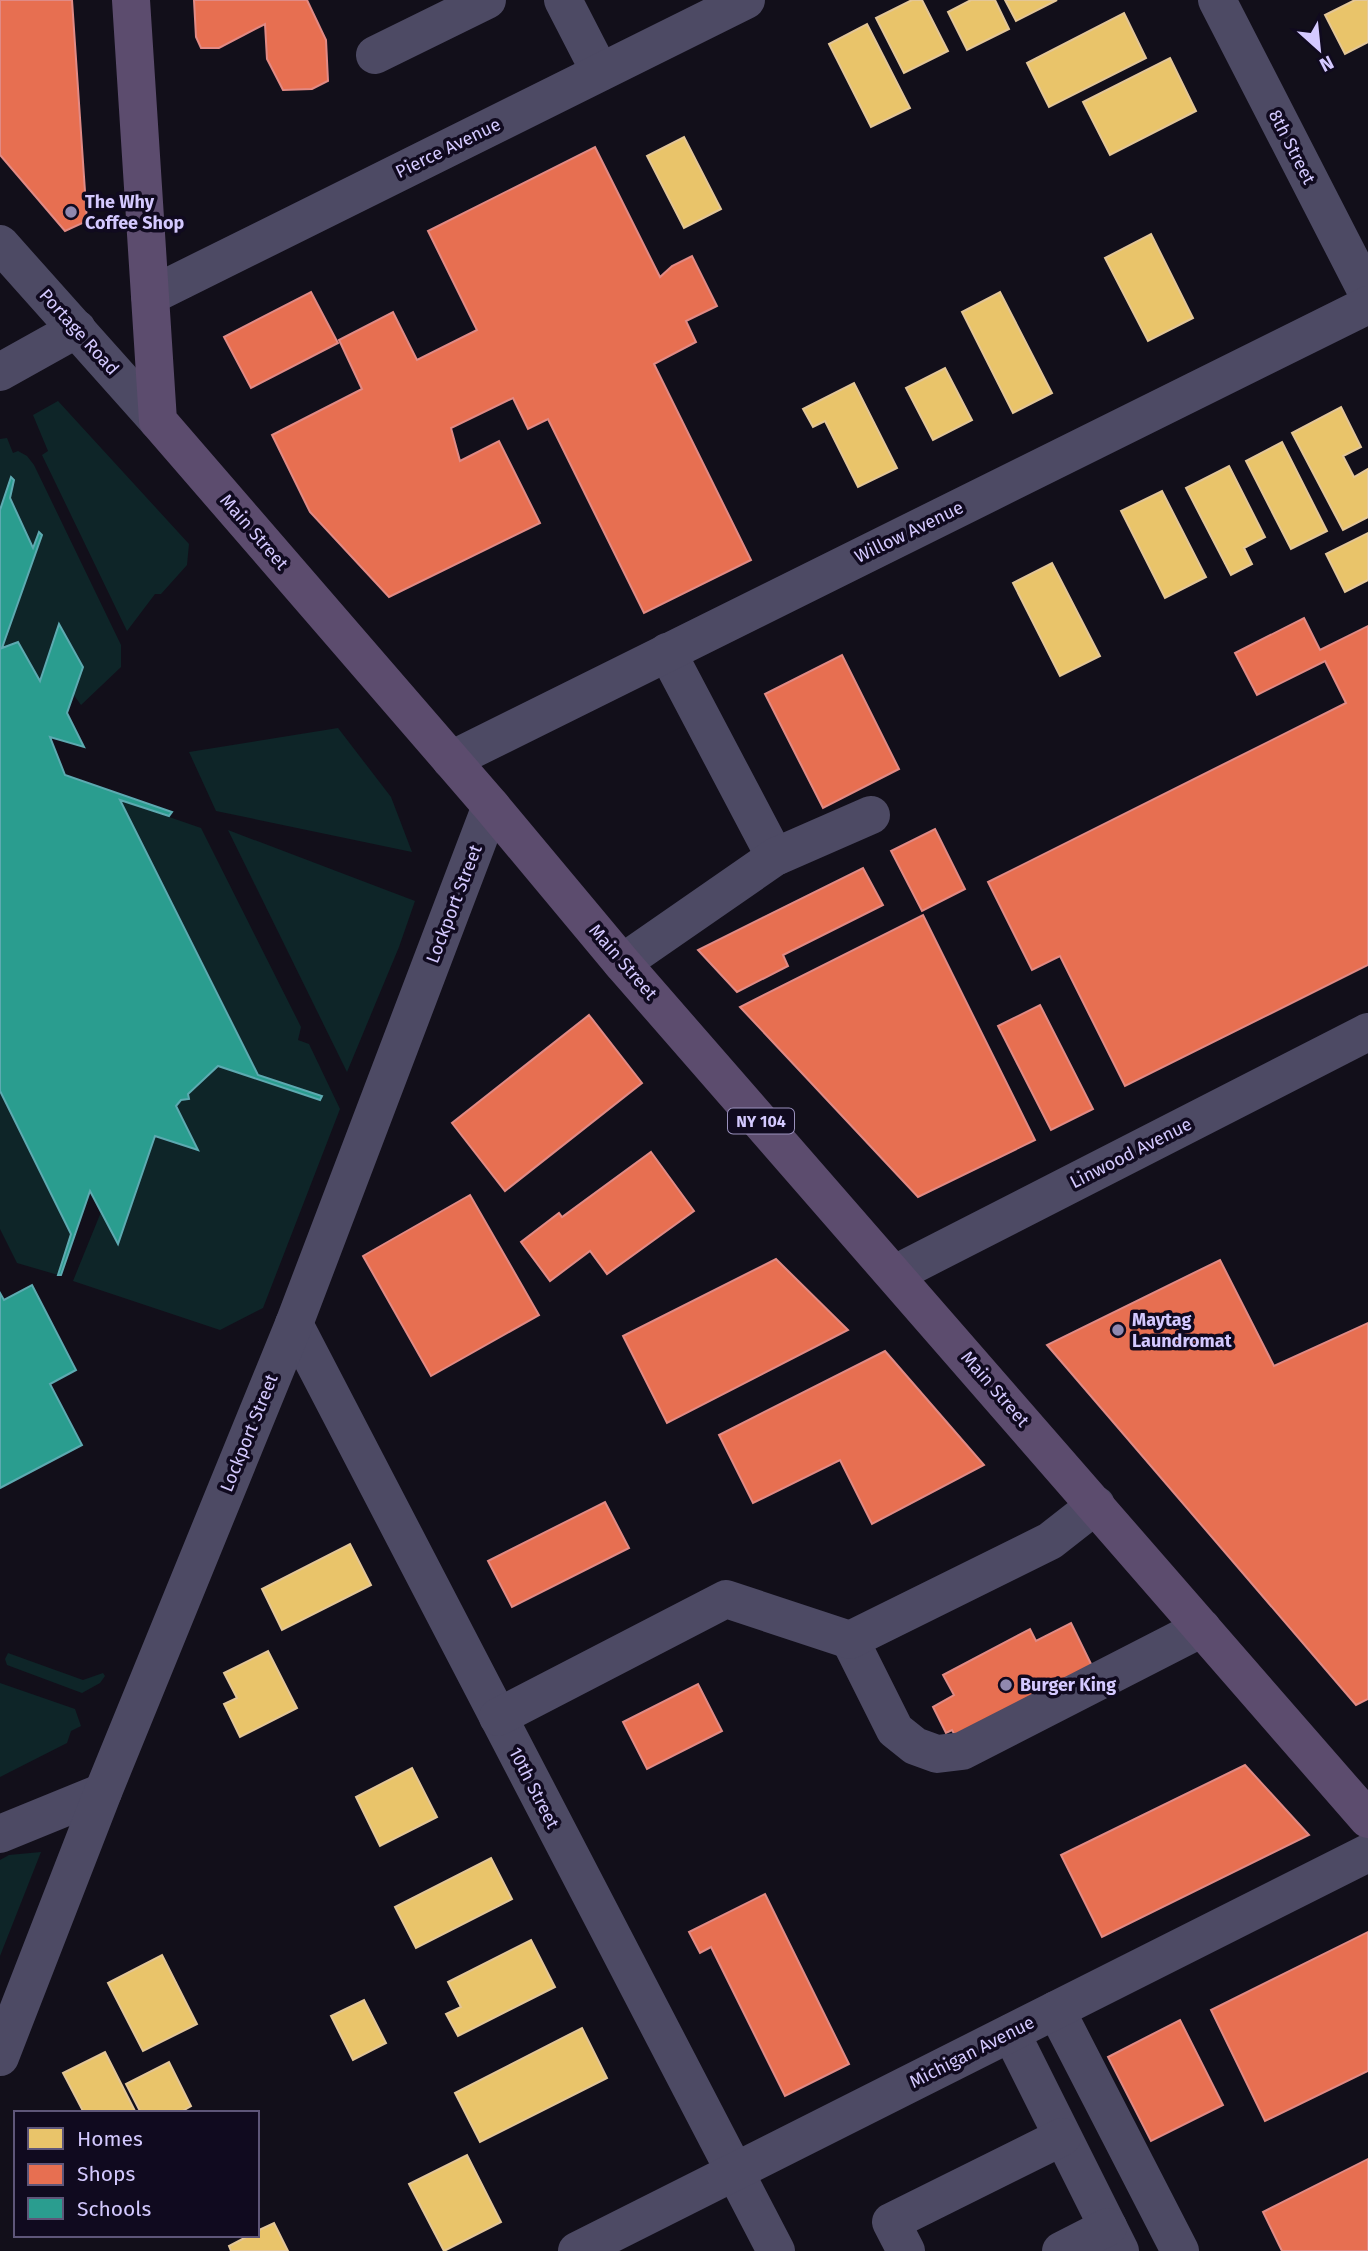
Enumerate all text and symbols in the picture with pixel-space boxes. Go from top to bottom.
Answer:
north arrow [1284,14,1354,84]
text: N [1316,51,1337,77]
street label: 8th Street [1264,106,1320,188]
street label: Pierce Avenue [392,113,504,183]
place label: The Why Coffee Shop [85,191,184,234]
marker: The Why Coffee Shop [63,204,79,220]
street label: Portage Road [35,284,123,380]
street label: Main Street [215,490,293,575]
street label: Willow Avenue [851,496,967,568]
street label: Lockport Street [421,841,487,966]
street label: Main Street [584,920,662,1005]
road number: NY 104 [728,1108,794,1134]
street label: Linwood Avenue [1066,1113,1196,1193]
place label: Maytag Laundromat [1132,1309,1233,1352]
marker: Maytag Laundromat [1110,1322,1126,1338]
street label: Main Street [956,1347,1034,1432]
street label: Lockport Street [215,1370,283,1495]
place label: Burger King [1020,1674,1116,1696]
marker: Burger King [998,1677,1014,1693]
street label: 10th Street [504,1744,564,1833]
street label: Michigan Avenue [906,2011,1038,2093]
legend [14,2111,259,2237]
text: Homes [77,2126,143,2152]
text: Shops [77,2161,135,2187]
text: Schools [77,2196,151,2222]

